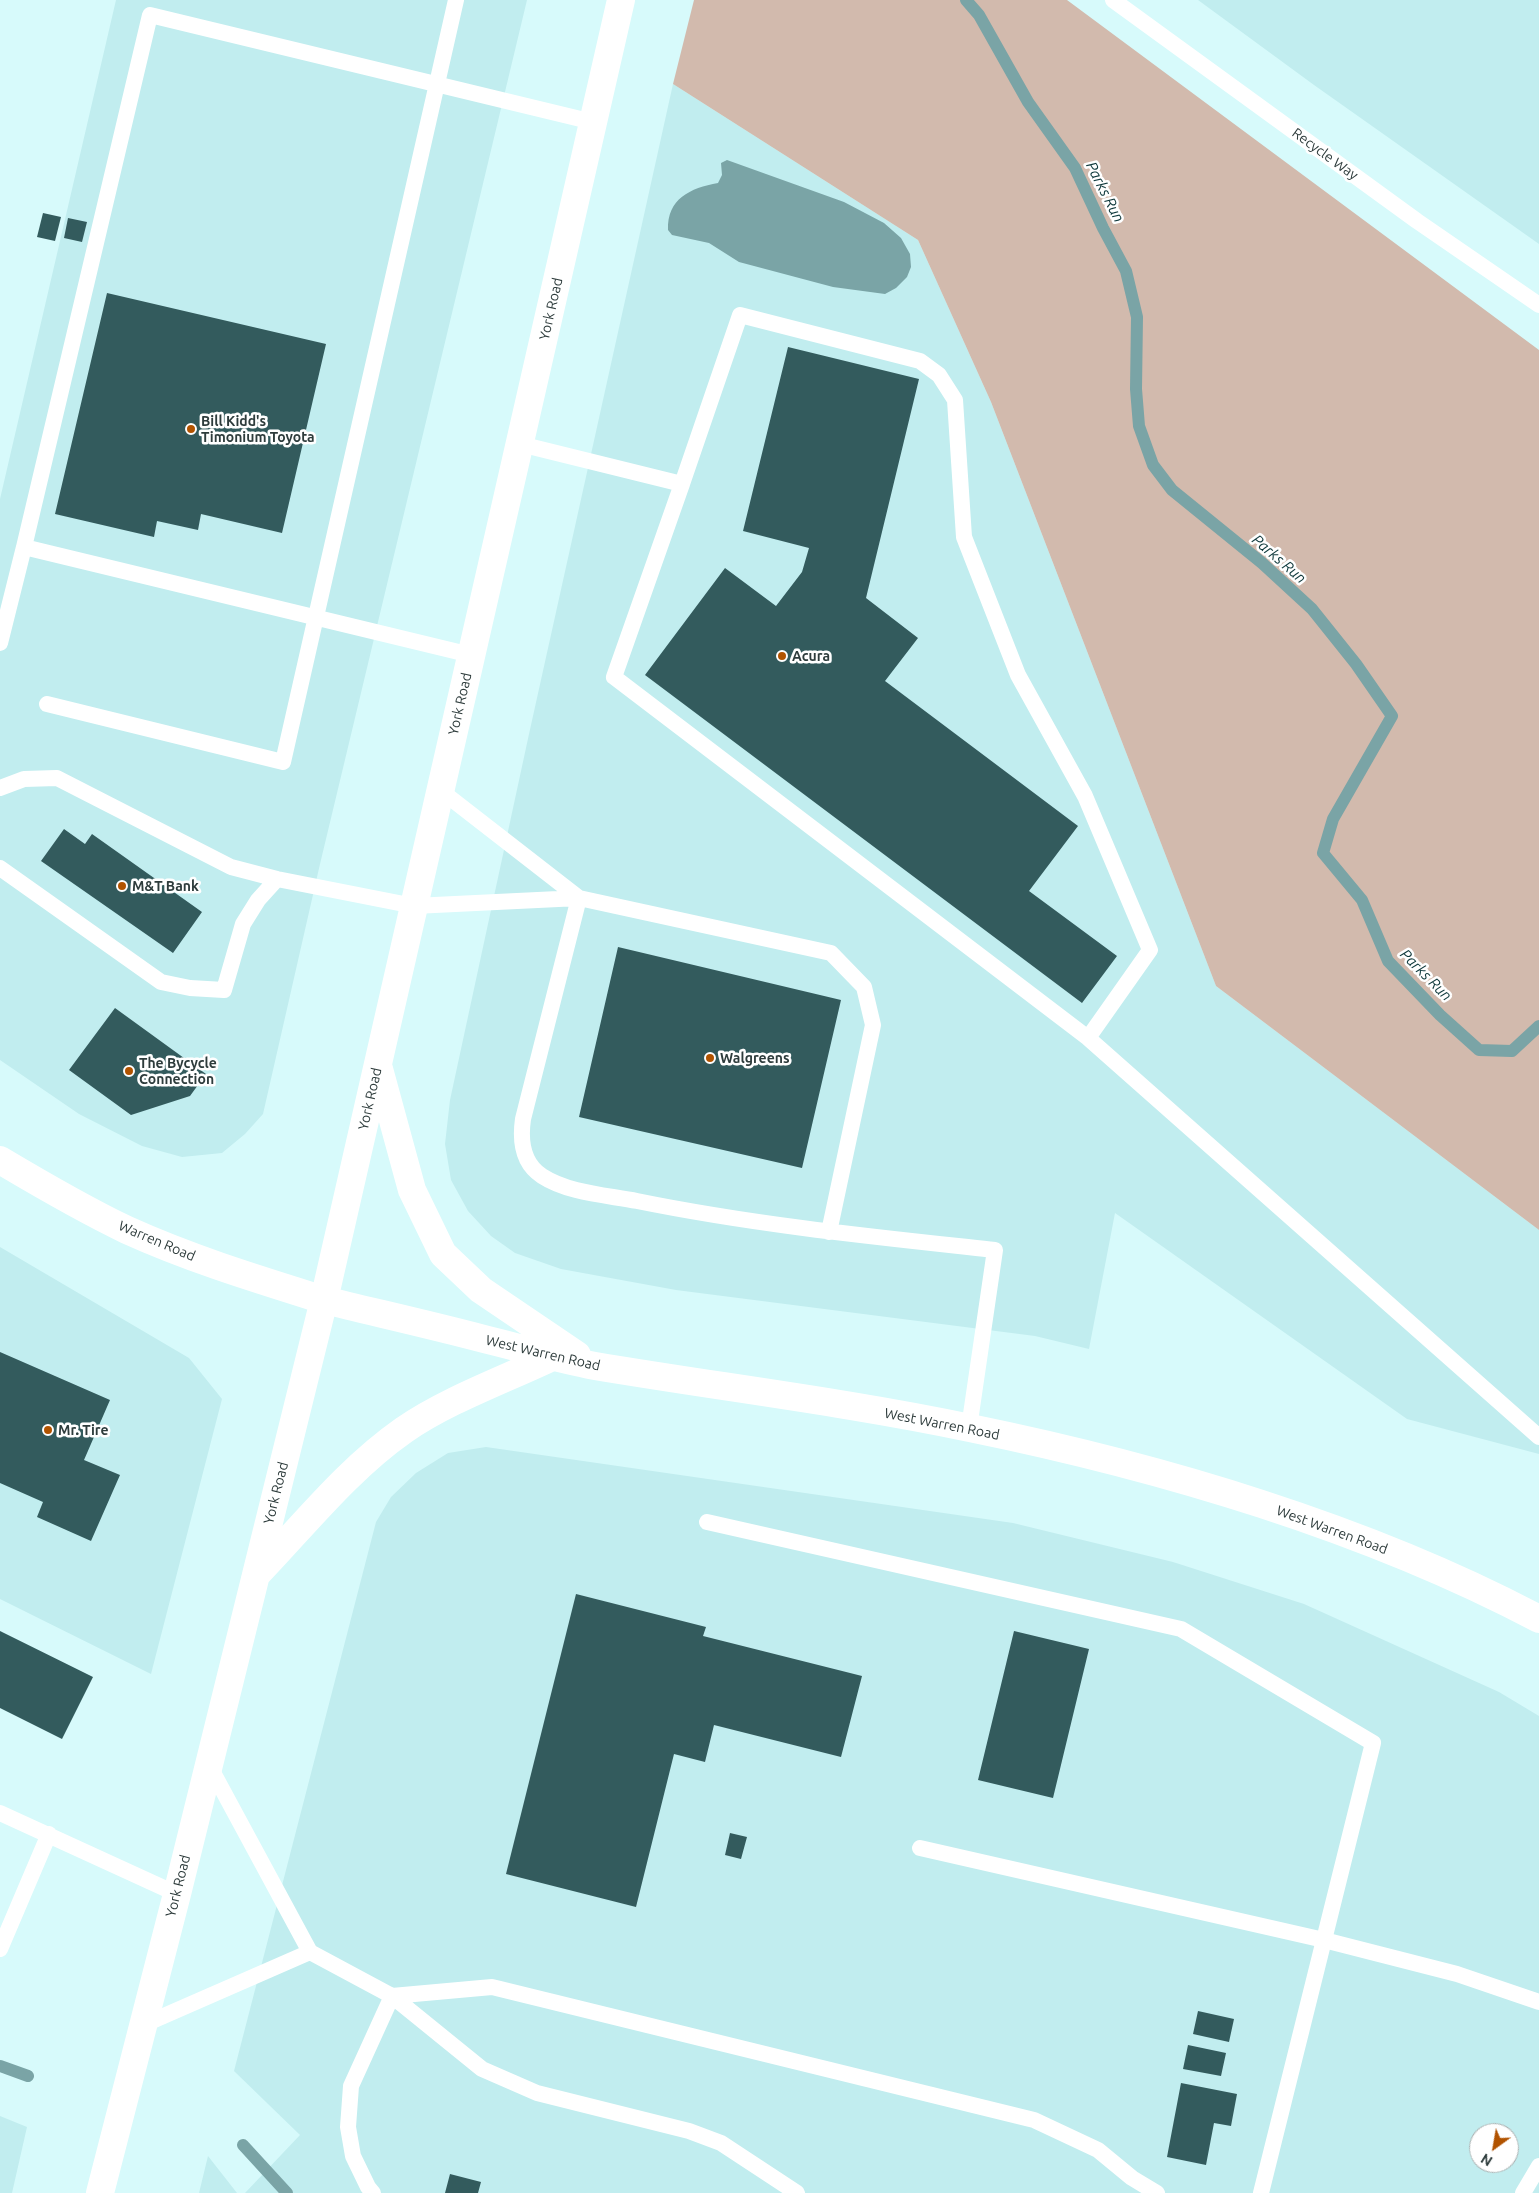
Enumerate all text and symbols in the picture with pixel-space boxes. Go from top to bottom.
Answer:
street label: Recycle Way [1289,124,1361,184]
water label: Parks Run [1082,159,1128,225]
street label: York Road [536,276,566,342]
place label: Bill Kidd's Timonium Toyota [201,413,315,446]
marker: Bill Kidd's Timonium Toyota [185,423,197,435]
water label: Parks Run [1248,531,1310,587]
place label: Acura [792,648,830,664]
marker: Acura [776,650,788,662]
street label: York Road [445,671,475,737]
place label: M&T Bank [132,878,199,894]
marker: M&T Bank [116,880,128,892]
water label: Parks Run [1396,945,1456,1005]
place label: Walgreens [720,1050,789,1066]
marker: Walgreens [704,1052,716,1064]
place label: The Bycycle Connection [139,1055,217,1088]
marker: The Bycycle Connection [123,1065,135,1077]
street label: York Road [355,1066,385,1132]
street label: Warren Road [116,1217,198,1265]
street label: West Warren Road [484,1332,602,1374]
street label: West Warren Road [883,1405,1001,1443]
place label: Mr. Tire [58,1422,109,1438]
marker: Mr. Tire [42,1424,54,1436]
street label: York Road [260,1460,292,1526]
street label: West Warren Road [1274,1502,1390,1558]
street label: York Road [162,1853,194,1919]
north arrow [1469,2123,1519,2173]
text: N [1478,2150,1495,2169]

